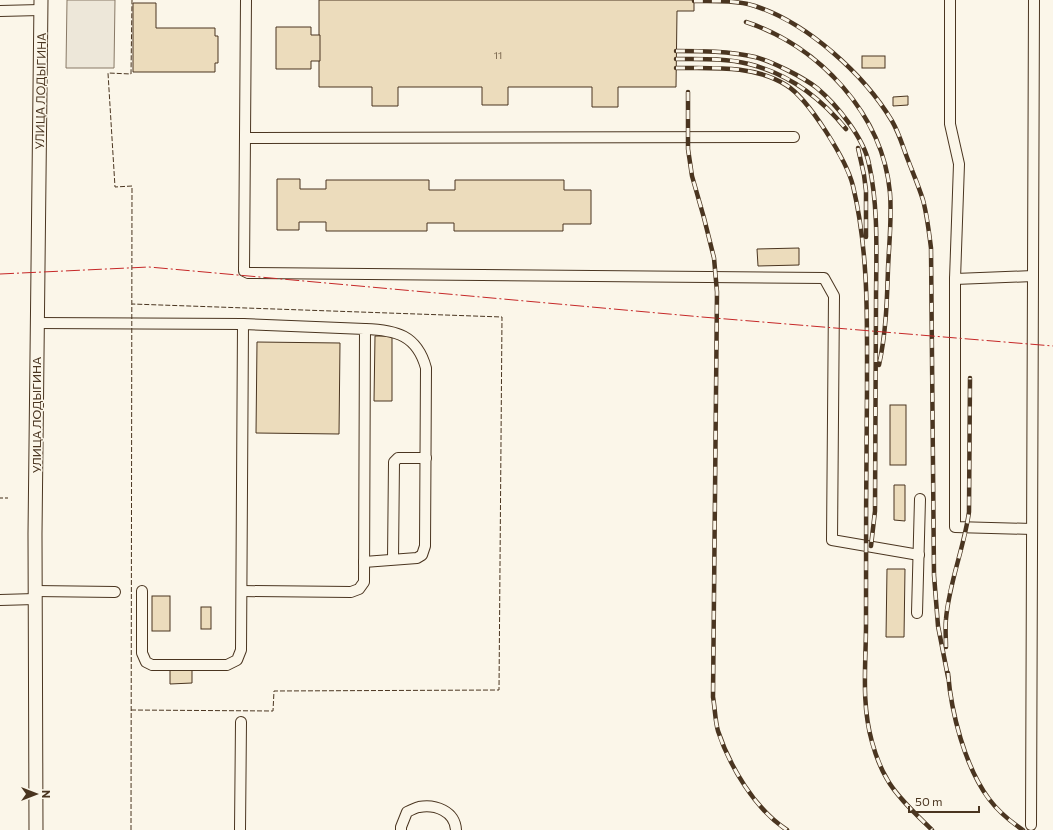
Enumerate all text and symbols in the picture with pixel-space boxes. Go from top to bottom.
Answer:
street label: УЛИЦА ЛОДЫГИНА [32,33,48,149]
house number: 11 [494,49,502,61]
street label: УЛИЦА ЛОДЫГИНА [29,357,43,473]
north arrow [16,774,56,814]
scale bar [909,788,979,814]
text: N [40,790,53,798]
text: 50 m [915,794,943,808]

